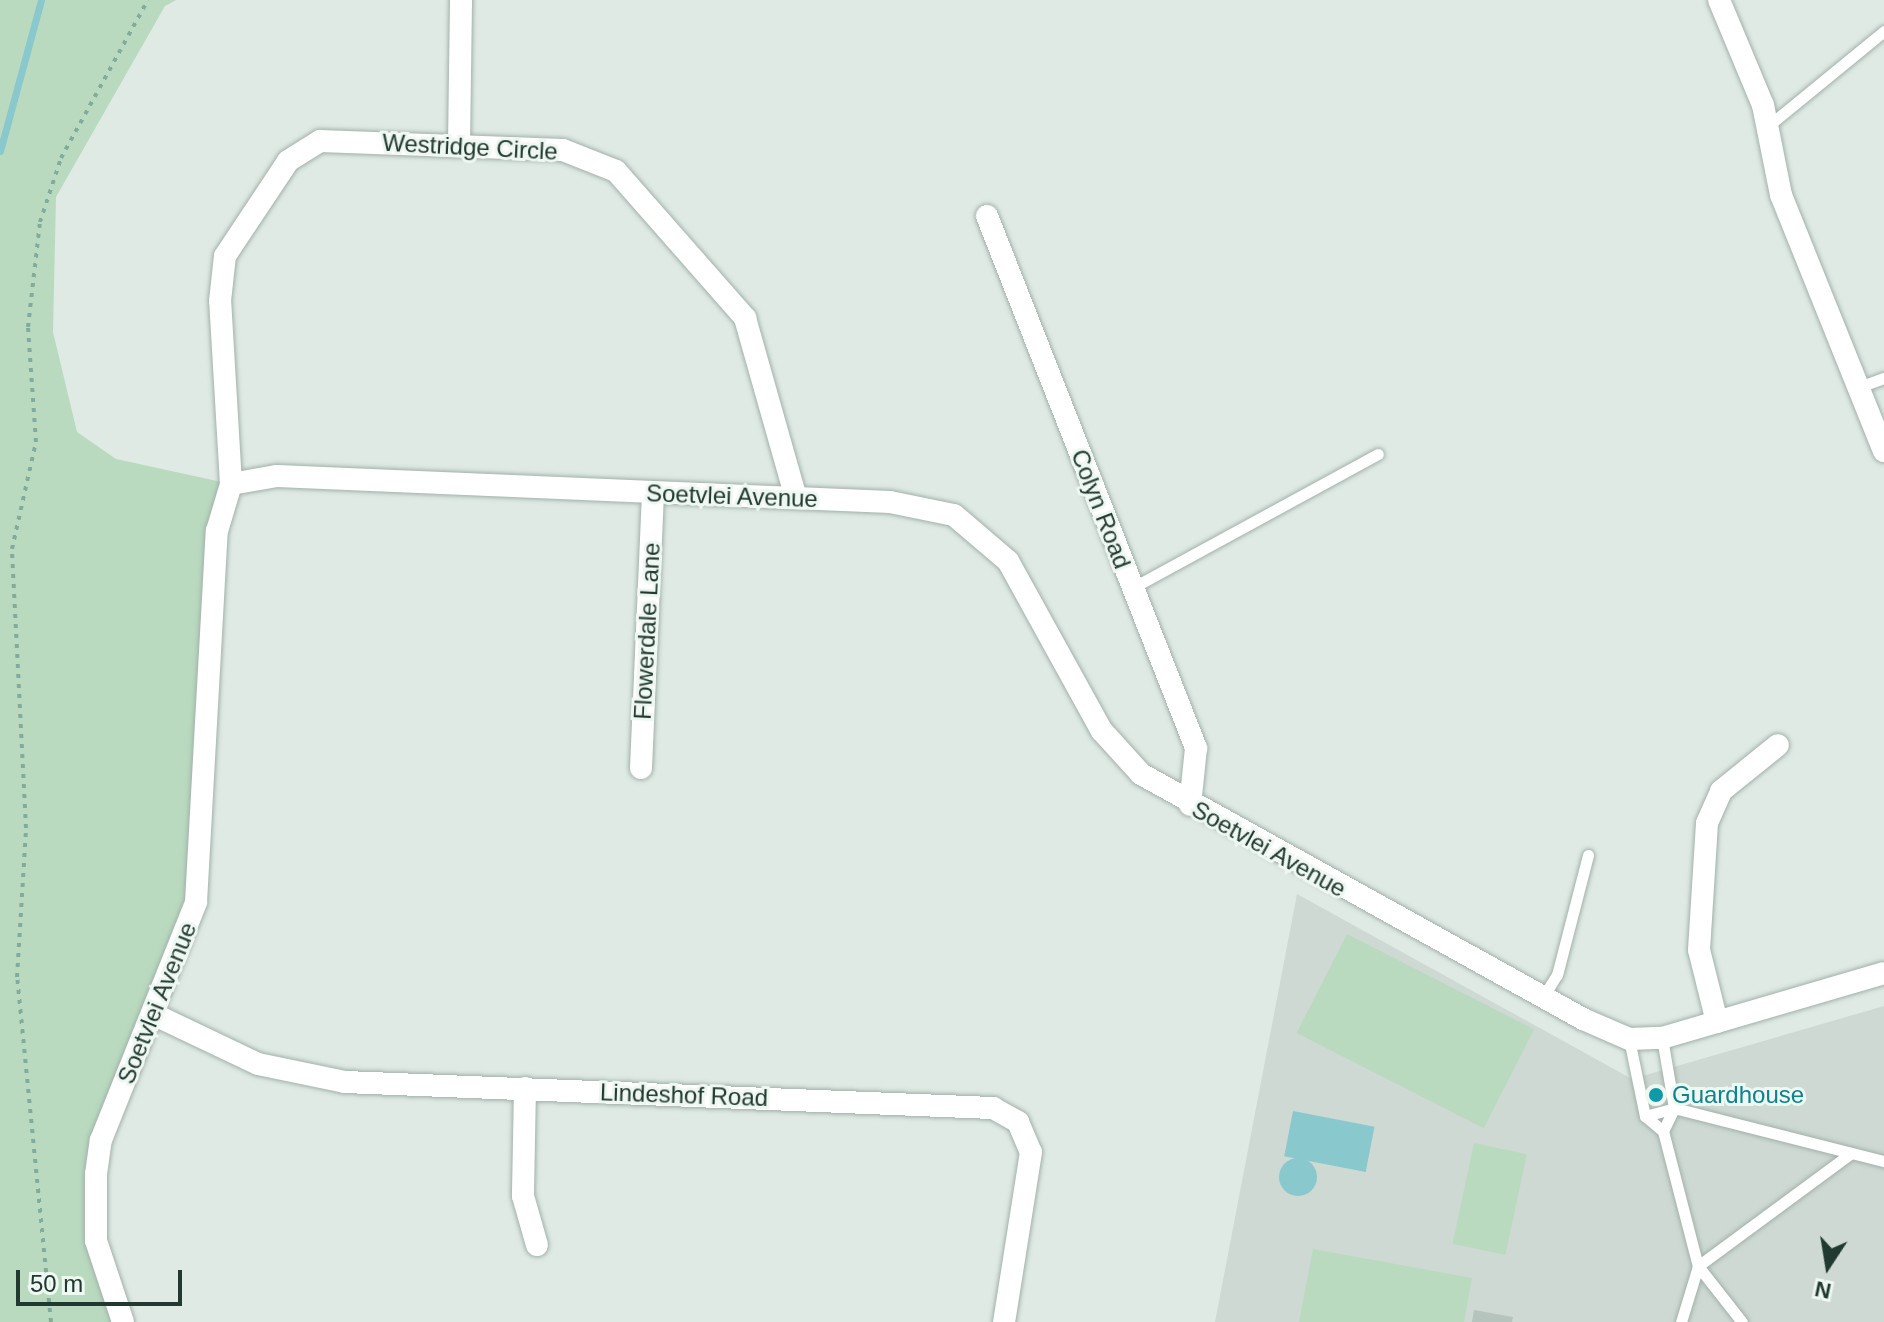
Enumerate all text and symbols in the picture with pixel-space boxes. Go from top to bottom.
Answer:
street label: Westridge Circle [382,128,558,166]
street label: Colyn Road [1065,445,1137,573]
street label: Soetvlei Avenue [645,479,819,513]
street label: Flowerdale Lane [628,542,666,720]
street label: Soetvlei Avenue [1186,794,1352,904]
street label: Soetvlei Avenue [111,917,203,1089]
street label: Lindeshof Road [599,1078,769,1112]
place label: Guardhouse [1672,1081,1804,1109]
marker: Guardhouse [1647,1086,1665,1104]
north arrow [1788,1226,1868,1306]
scale bar [20,1254,186,1304]
text: 50 m [30,1270,83,1297]
text: N [1813,1276,1833,1304]

